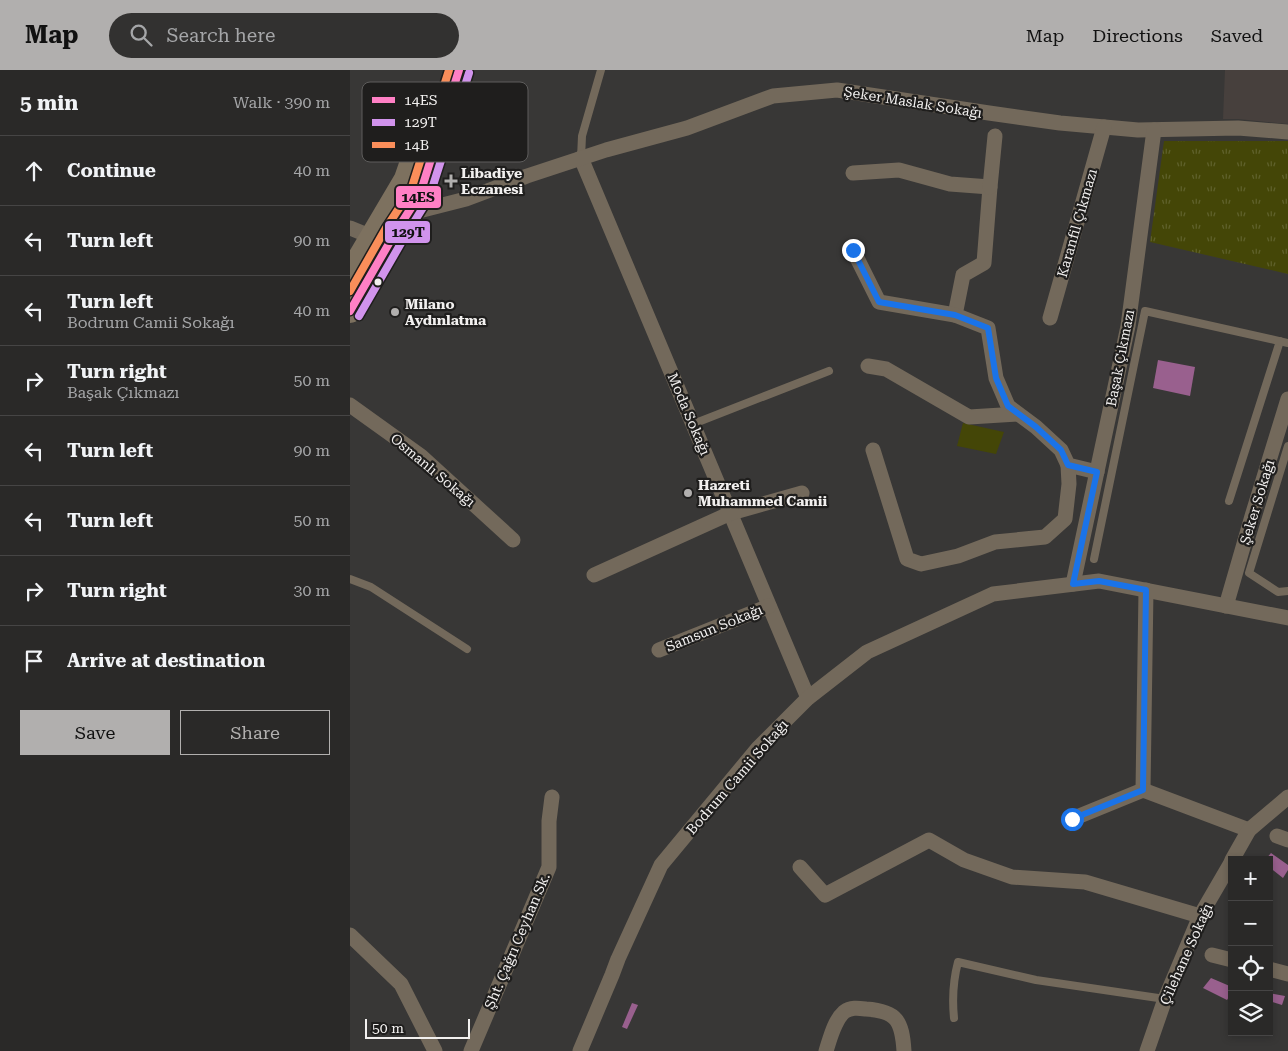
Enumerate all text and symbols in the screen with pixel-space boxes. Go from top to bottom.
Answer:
search box [109,13,459,58]
text: Map [25,21,79,49]
icon: search [127,21,155,49]
text: Search here [167,24,275,47]
text: Map [1026,25,1064,46]
text: Directions [1092,25,1183,46]
text: Saved [1211,25,1263,46]
legend [362,82,528,162]
street label: Şeker Maslak Sokağı [843,83,984,121]
text: 5 min [20,91,78,115]
text: 14ES [404,92,438,108]
text: Walk · 390 m [233,93,330,112]
text: 129T [404,114,437,130]
text: 14B [404,137,429,153]
icon: ahead [20,157,48,185]
text: Continue [67,159,156,182]
text: 40 m [293,161,330,180]
place label: Libadiye Eczanesi [461,165,524,197]
street label: Karanfil Çıkmazı [1054,166,1100,279]
marker: Libadiye Eczanesi [445,175,457,187]
line badge: 14ES [395,185,442,209]
text: 14ES [401,189,435,205]
line badge: 129T [384,220,431,244]
text: 129T [391,224,425,240]
icon: left [20,227,48,255]
text: Turn left [67,229,153,252]
text: 90 m [293,231,330,250]
route end [842,239,865,262]
unlabelled marker [373,277,383,287]
text: Turn left [67,290,153,313]
place label: Milano Aydınlatma [405,296,487,328]
icon: left [20,297,48,325]
text: 40 m [293,301,330,320]
marker: Milano Aydınlatma [389,306,401,318]
street label: Başak Çıkmazı [1103,308,1137,408]
text: Bodrum Camii Sokağı [67,313,235,332]
text: Turn right [67,360,167,383]
icon: right [20,367,48,395]
street label: Moda Sokağı [664,370,714,458]
text: 50 m [293,371,330,390]
text: Başak Çıkmazı [67,383,179,402]
street label: Osmanlı Sokağı [388,430,479,510]
icon: left [20,437,48,465]
text: Turn left [67,439,153,462]
text: 90 m [293,441,330,460]
street label: Şeker Sokağı [1237,457,1278,546]
place label: Hazreti Muhammed Camii [698,477,828,509]
marker: Hazreti Muhammed Camii [682,487,694,499]
icon: left [20,507,48,535]
text: Turn left [67,509,153,532]
text: 50 m [293,511,330,530]
icon: right [20,577,48,605]
text: Turn right [67,579,167,602]
text: 30 m [293,581,330,600]
street label: Samsun Sokağı [663,601,765,655]
icon: arrive [20,647,48,675]
text: Arrive at destination [67,649,265,672]
button: Save [20,710,170,755]
button: Share [180,710,330,755]
street label: Bodrum Camii Sokağı [683,716,791,838]
route start [1061,808,1084,831]
map controls [1228,856,1273,1036]
button: + [1228,856,1273,901]
street label: Şht. Çağrı Ceyhan Sk. [481,871,553,1011]
street label: Çilehane Sokağı [1156,900,1216,1007]
button: − [1228,901,1273,946]
button: locate [1228,946,1273,991]
button: layers [1228,991,1273,1036]
scale bar [365,1016,470,1039]
text: 50 m [372,1020,404,1036]

